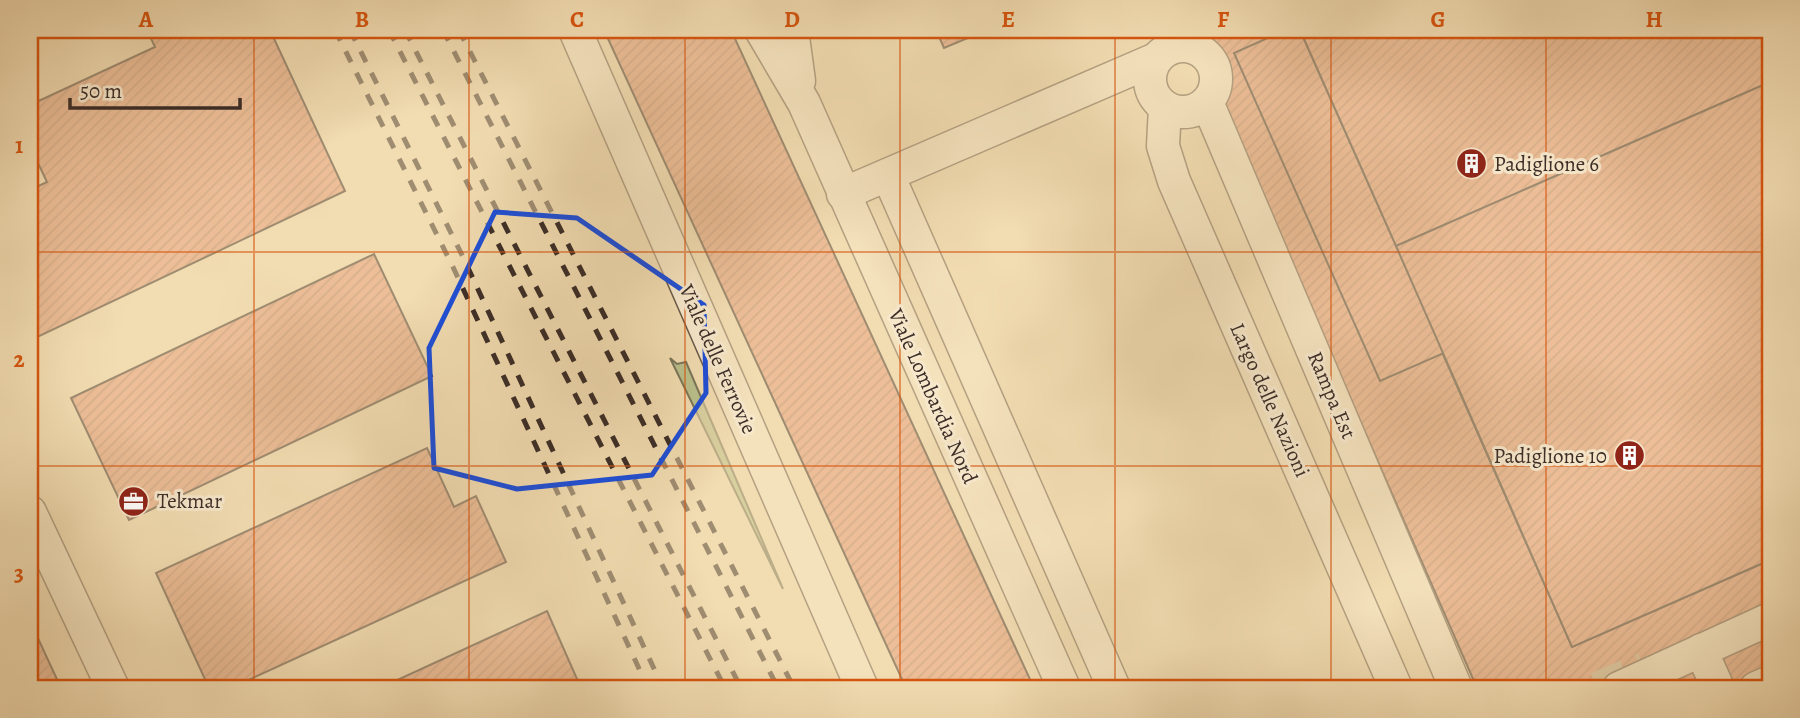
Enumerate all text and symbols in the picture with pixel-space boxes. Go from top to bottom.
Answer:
text: A [138,4,154,35]
text: B [355,4,369,35]
text: C [570,4,584,35]
text: D [784,4,800,35]
text: E [1001,4,1015,35]
text: F [1217,4,1230,35]
text: G [1430,4,1446,35]
text: H [1645,4,1663,35]
scale bar [70,66,240,110]
text: 50 m [80,77,122,105]
text: 1 [15,130,23,161]
building icon: Padiglione 6 [1454,147,1488,181]
place label: Padiglione 6 [1494,150,1599,178]
street label: Viale delle Ferrovie [672,279,763,438]
street label: Viale Lombardia Nord [881,303,984,489]
street label: Largo delle Nazioni [1223,318,1317,482]
text: 2 [13,344,25,375]
street label: Rampa Est [1301,347,1363,443]
building icon: Padiglione 10 [1613,439,1647,473]
place label: Padiglione 10 [1493,442,1607,470]
office icon: Tekmar [117,484,151,518]
place label: Tekmar [157,487,222,515]
text: 3 [14,558,24,589]

